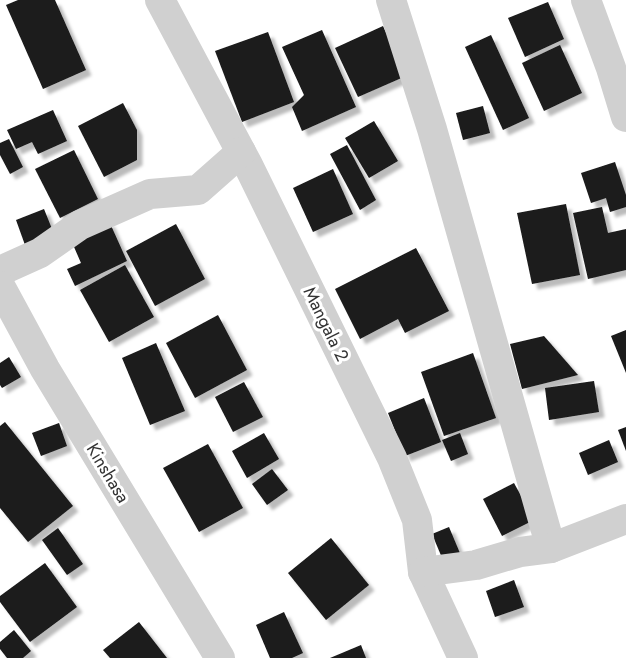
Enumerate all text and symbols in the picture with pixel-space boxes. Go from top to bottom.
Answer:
street label: Mangala 2 [297,282,355,366]
street label: Kinshasa [80,438,136,508]

